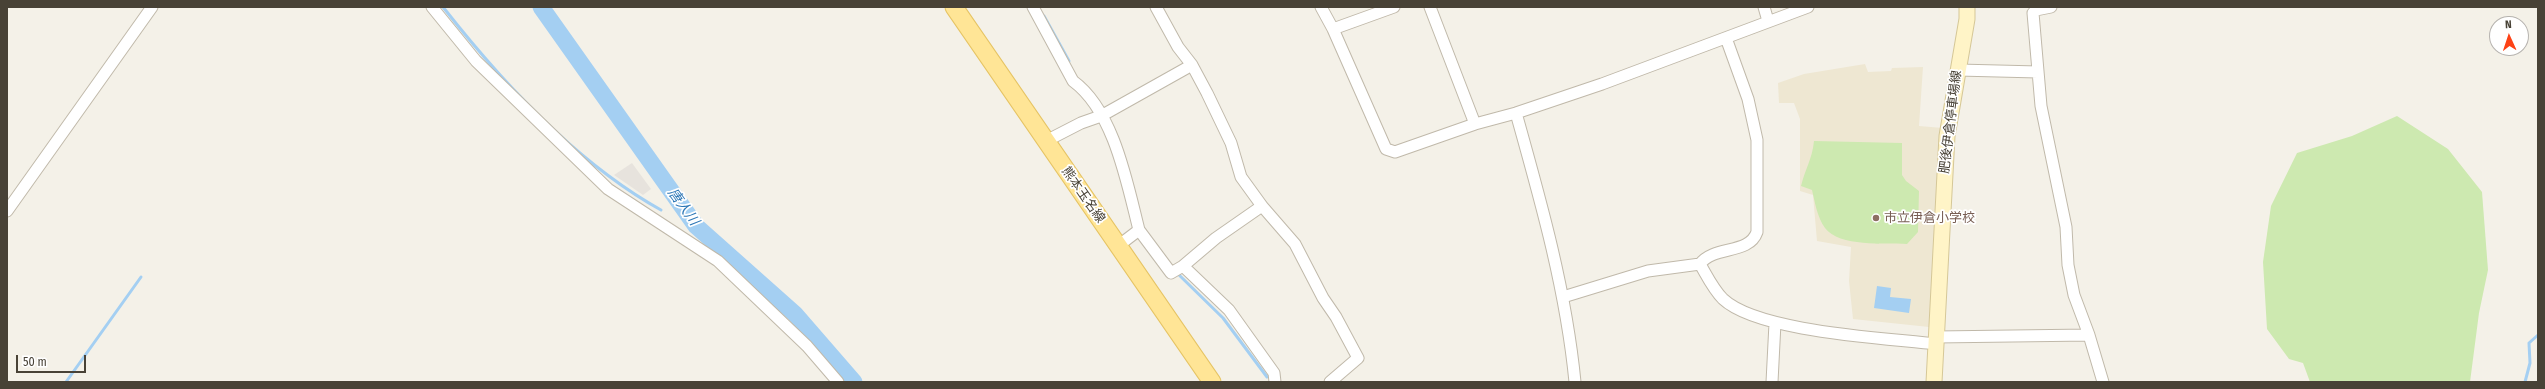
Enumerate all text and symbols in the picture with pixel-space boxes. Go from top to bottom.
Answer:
north arrow [2489,16,2529,56]
text: N [2505,18,2512,31]
street label: 肥後伊倉停車場線 [1937,69,1965,175]
street label: 熊本玉名線 [1058,164,1108,226]
water label: 唐人川 [664,185,702,229]
place label: 市立伊倉小学校 [1884,210,1975,226]
marker: 市立伊倉小学校 [1871,213,1881,223]
scale bar [18,347,88,373]
text: 50 m [23,355,47,369]

